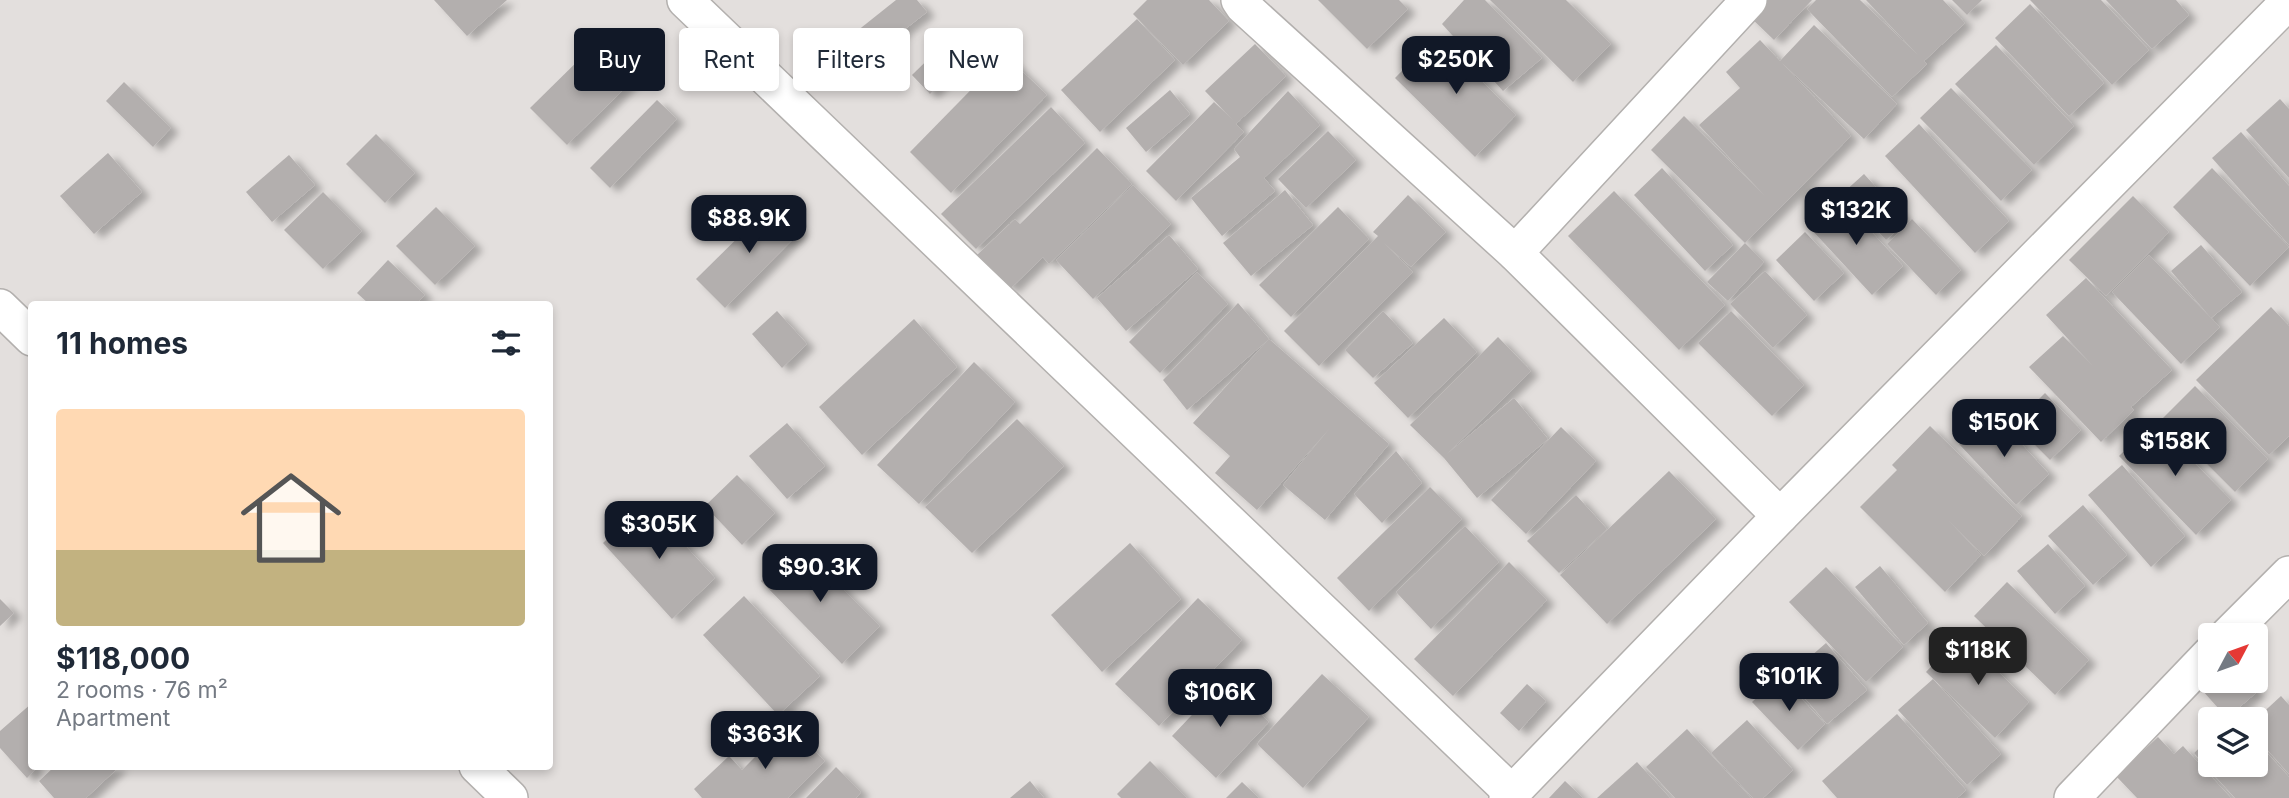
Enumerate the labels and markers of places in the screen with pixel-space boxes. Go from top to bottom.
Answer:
pin: $250K [1407,36,1505,96]
pin: $132K [1807,188,1905,247]
pin: $88.9K [692,196,806,255]
pin: $150K [1955,400,2053,459]
pin: $158K [2126,419,2224,478]
pin: $305K [610,502,708,561]
pin: $90.3K [763,544,877,604]
pin: $118K [1929,628,2027,687]
pin: $101K [1740,654,1838,713]
pin: $106K [1171,670,1269,729]
pin: $363K [716,712,814,771]

